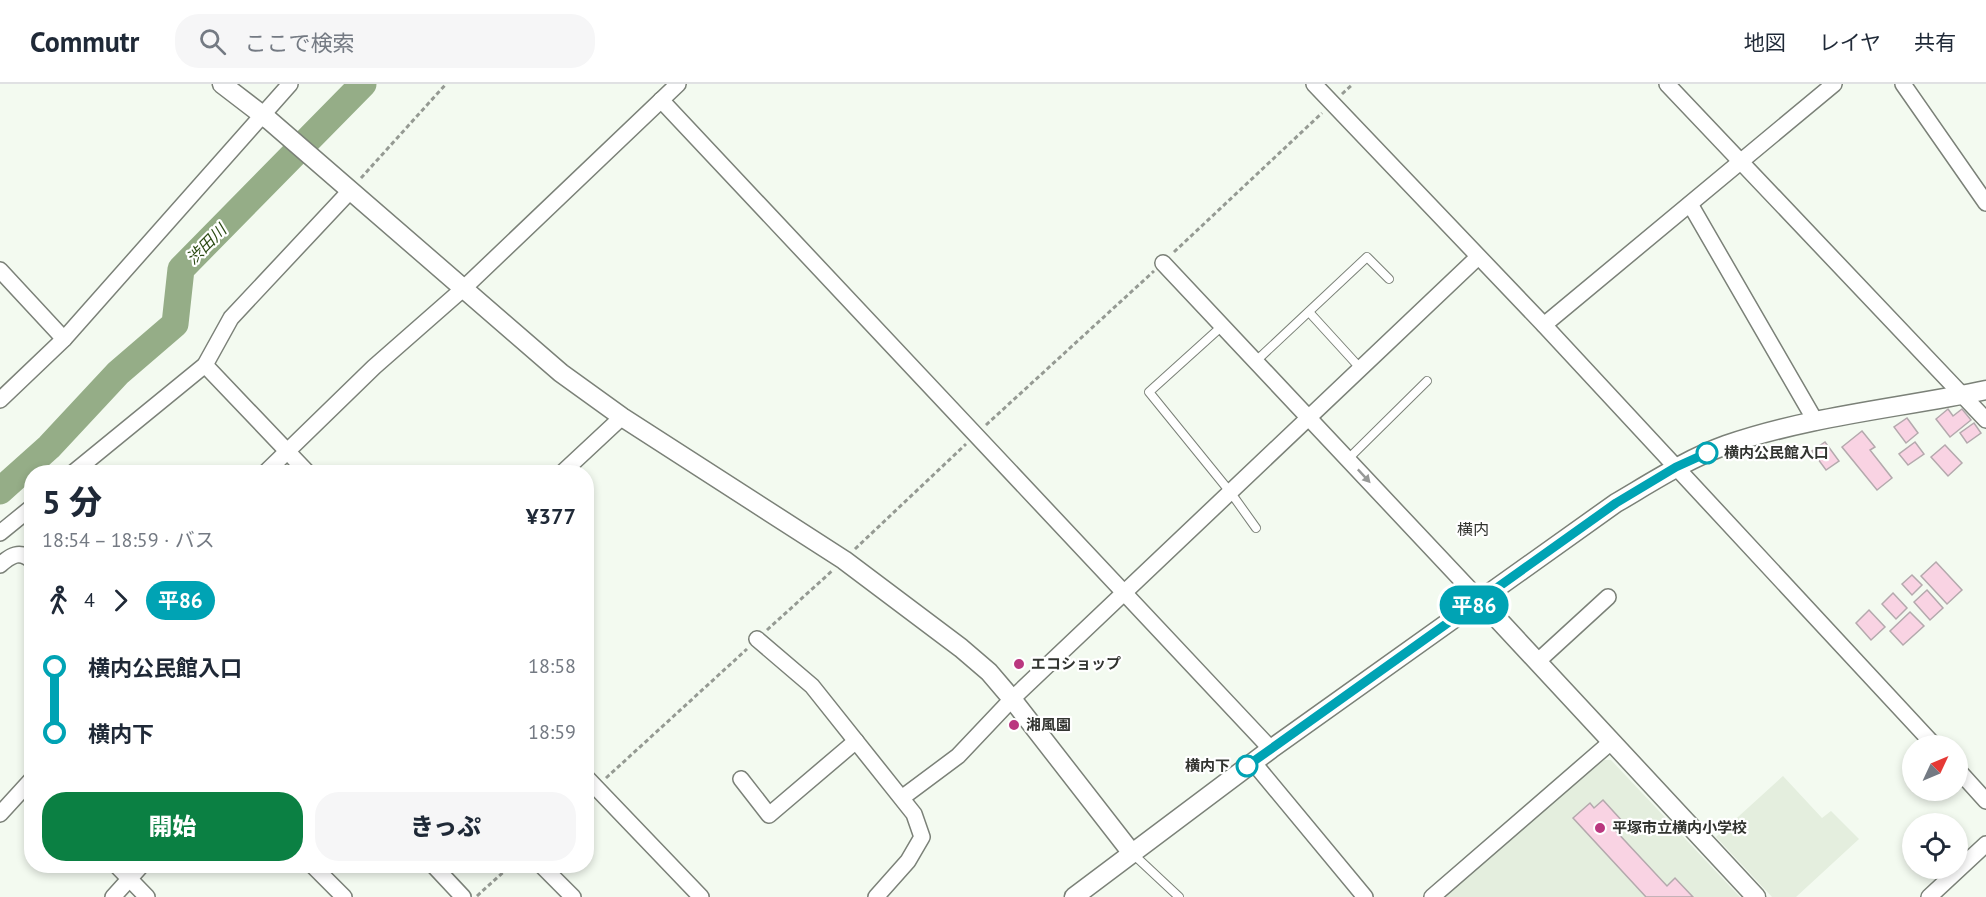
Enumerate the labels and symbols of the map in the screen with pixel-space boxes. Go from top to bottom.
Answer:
water label: 渋田川 [182,219,231,268]
marker: 横内公民館入口 [1696,442,1718,464]
place label: 横内公民館入口 [1724,443,1829,462]
one-way arrow [1357,469,1371,483]
district label: 横内 [1457,519,1489,539]
line badge: 平86 [1440,586,1508,624]
place label: エコショップ [1031,654,1121,673]
marker: エコショップ [1012,657,1026,671]
place label: 湘風園 [1026,715,1071,734]
marker: 湘風園 [1007,718,1021,732]
north arrow [1902,735,1968,801]
marker: 横内下 [1236,755,1258,777]
place label: 横内下 [1185,756,1230,775]
place label: 平塚市立横内小学校 [1612,818,1747,837]
marker: 平塚市立横内小学校 [1593,821,1607,835]

